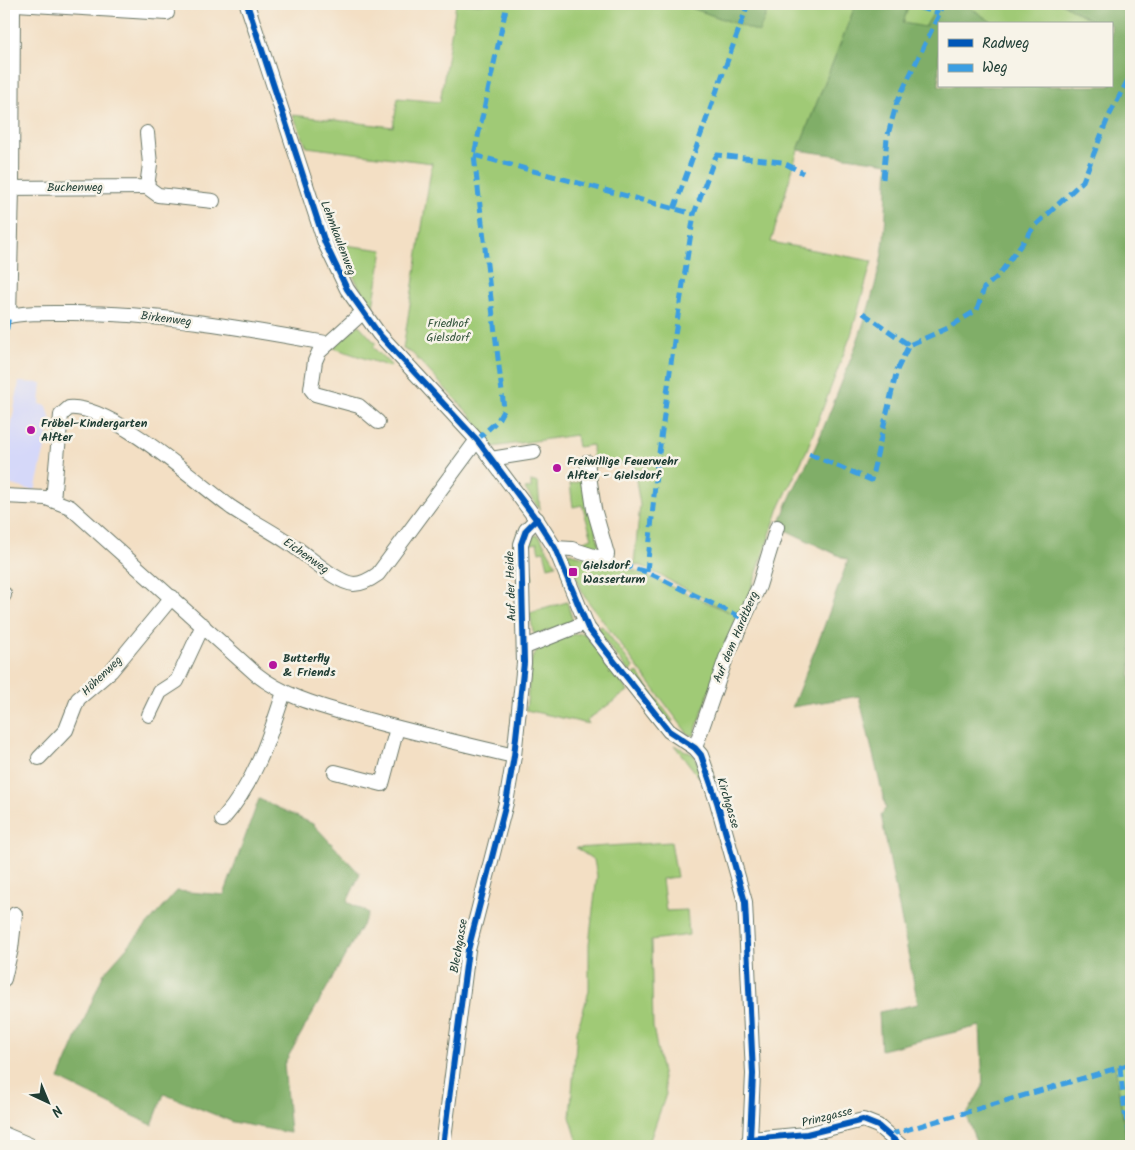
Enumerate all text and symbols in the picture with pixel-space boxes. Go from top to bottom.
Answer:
legend [938,22,1112,88]
text: Radweg [982,32,1029,56]
text: Weg [982,56,1008,80]
street label: Buchenweg [47,178,103,197]
street label: Lehmkaulenweg [315,198,361,278]
street label: Birkenweg [139,306,193,332]
park label: Friedhof Gielsdorf [426,314,471,347]
place label: Fröbel-Kindergarten Alfter [41,414,148,447]
marker: Fröbel-Kindergarten Alfter [25,424,37,436]
place label: Freiwillige Feuerwehr Alfter - Gielsdorf [567,452,679,485]
marker: Freiwillige Feuerwehr Alfter - Gielsdorf [551,462,563,474]
street label: Eichenweg [279,533,333,579]
street label: Auf der Heide [500,550,522,621]
place label: Gielsdorf Wasserturm [583,556,646,589]
marker: Gielsdorf Wasserturm [567,566,579,578]
street label: Auf dem Hardtberg [708,588,764,686]
place label: Butterfly & Friends [283,649,336,682]
street label: Höhenweg [77,651,127,701]
marker: Butterfly & Friends [267,659,279,671]
street label: Kirchgasse [711,775,745,832]
street label: Blechgasse [445,917,473,975]
north arrow [22,1078,72,1128]
text: N [45,1100,67,1122]
street label: Prinzgasse [799,1101,855,1133]

